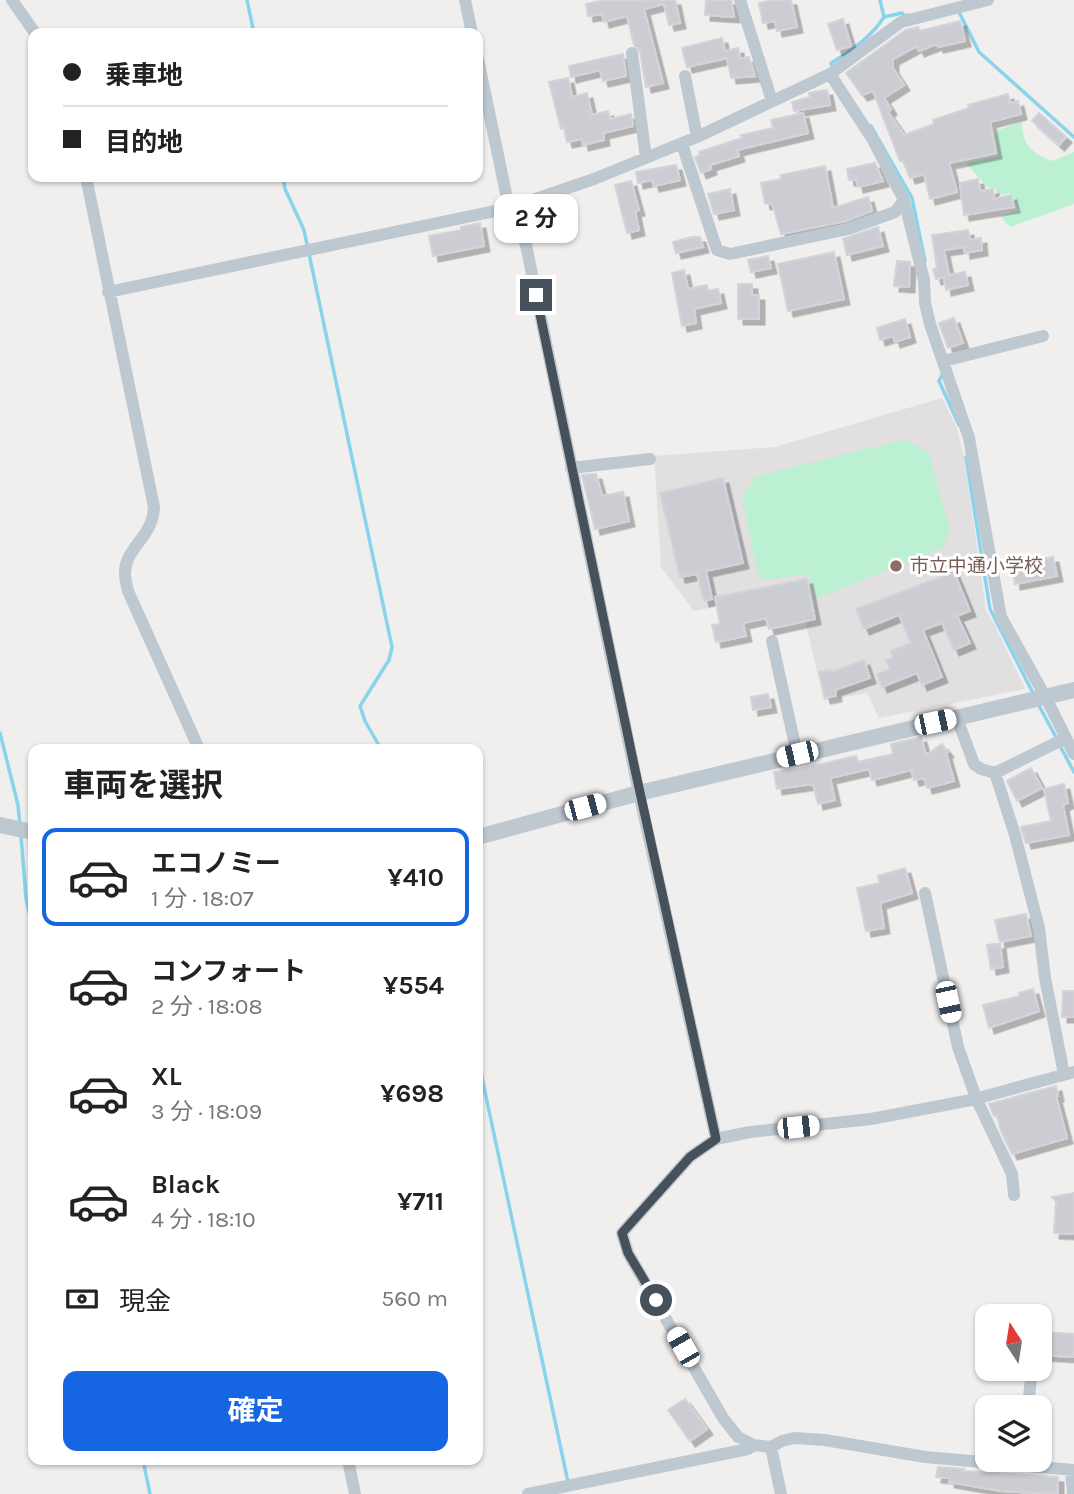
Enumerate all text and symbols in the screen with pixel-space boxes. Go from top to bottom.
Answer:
text: 乗車地 [105,60,183,91]
text: 目的地 [105,127,183,158]
callout: 2 分 [494,194,578,243]
text: 2 分 [515,205,557,232]
route end [520,279,552,311]
place label: 市立中通小学校 [910,555,1043,577]
marker: 市立中通小学校 [888,558,904,574]
car [913,707,958,737]
car [775,739,820,769]
text: 車両を選択 [63,767,223,804]
car [562,791,609,823]
icon: car [67,846,130,909]
text: エコノミー [151,848,281,879]
text: ¥410 [388,862,444,893]
text: 1 分 · 18:07 [151,885,254,912]
icon: car [67,954,130,1017]
text: コンフォート [151,956,306,987]
text: ¥554 [383,970,444,1001]
car [934,979,963,1025]
text: 2 分 · 18:08 [151,993,263,1020]
text: XL [151,1061,182,1092]
icon: car [67,1062,130,1125]
text: ¥698 [380,1078,444,1109]
text: 3 分 · 18:09 [151,1098,262,1125]
car [777,1114,820,1140]
text: Black [151,1169,220,1200]
icon: car [67,1170,130,1233]
text: ¥711 [397,1186,444,1217]
text: 4 分 · 18:10 [151,1206,256,1233]
icon: cash [63,1280,101,1318]
route start [640,1284,672,1316]
text: 560 m [381,1285,448,1312]
text: 現金 [119,1286,171,1317]
north arrow [975,1304,1052,1381]
map controls [975,1304,1052,1472]
car [664,1324,703,1370]
button: 確定 [63,1371,448,1451]
button: layers [975,1395,1052,1472]

